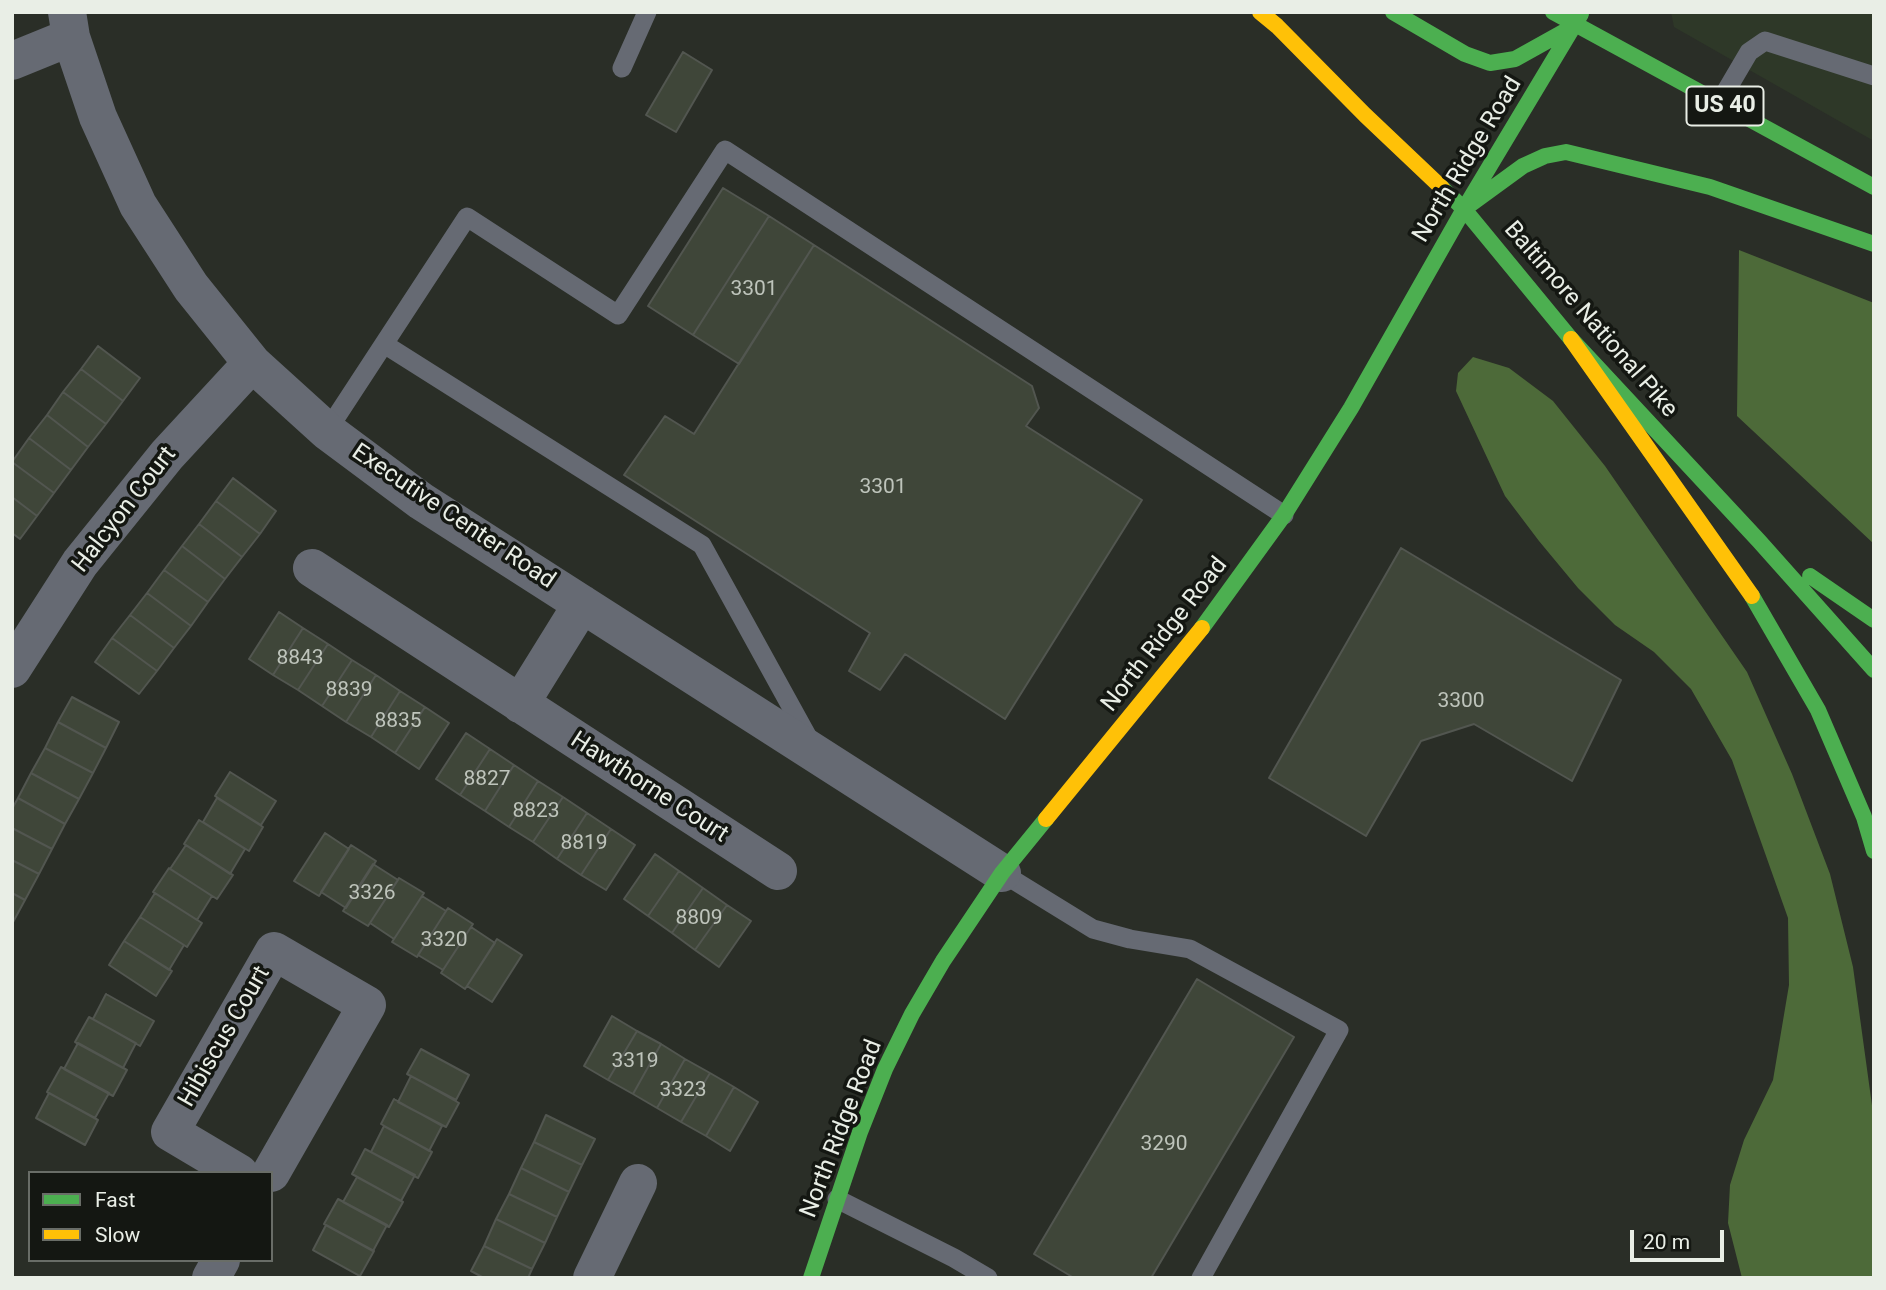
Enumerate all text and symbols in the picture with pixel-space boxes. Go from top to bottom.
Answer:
street label: North Ridge Road [1407,72,1529,248]
road number: US 40 [1686,86,1764,125]
street label: Baltimore National Pike [1497,216,1683,424]
house number: 3301 [730,277,778,303]
street label: Executive Center Road [346,438,560,596]
street label: Halcyon Court [67,441,183,579]
house number: 3301 [859,475,907,501]
street label: North Ridge Road [1096,552,1234,718]
house number: 8843 [276,646,324,672]
house number: 8839 [325,678,373,704]
house number: 3300 [1437,689,1485,715]
house number: 8835 [374,709,422,735]
street label: Hawthorne Court [565,726,733,850]
house number: 8827 [463,767,511,793]
house number: 8823 [512,799,560,825]
house number: 8819 [560,831,608,857]
house number: 3326 [348,881,396,907]
house number: 8809 [675,906,723,932]
house number: 3320 [420,928,468,954]
street label: Hibiscus Court [173,961,277,1113]
street label: North Ridge Road [795,1036,889,1222]
house number: 3319 [611,1049,659,1075]
house number: 3323 [659,1078,707,1104]
house number: 3290 [1140,1132,1188,1158]
legend [28,1171,273,1262]
text: Fast [95,1188,135,1212]
scale bar [1634,1216,1728,1260]
text: Slow [95,1223,140,1247]
text: 20 m [1643,1230,1690,1254]

